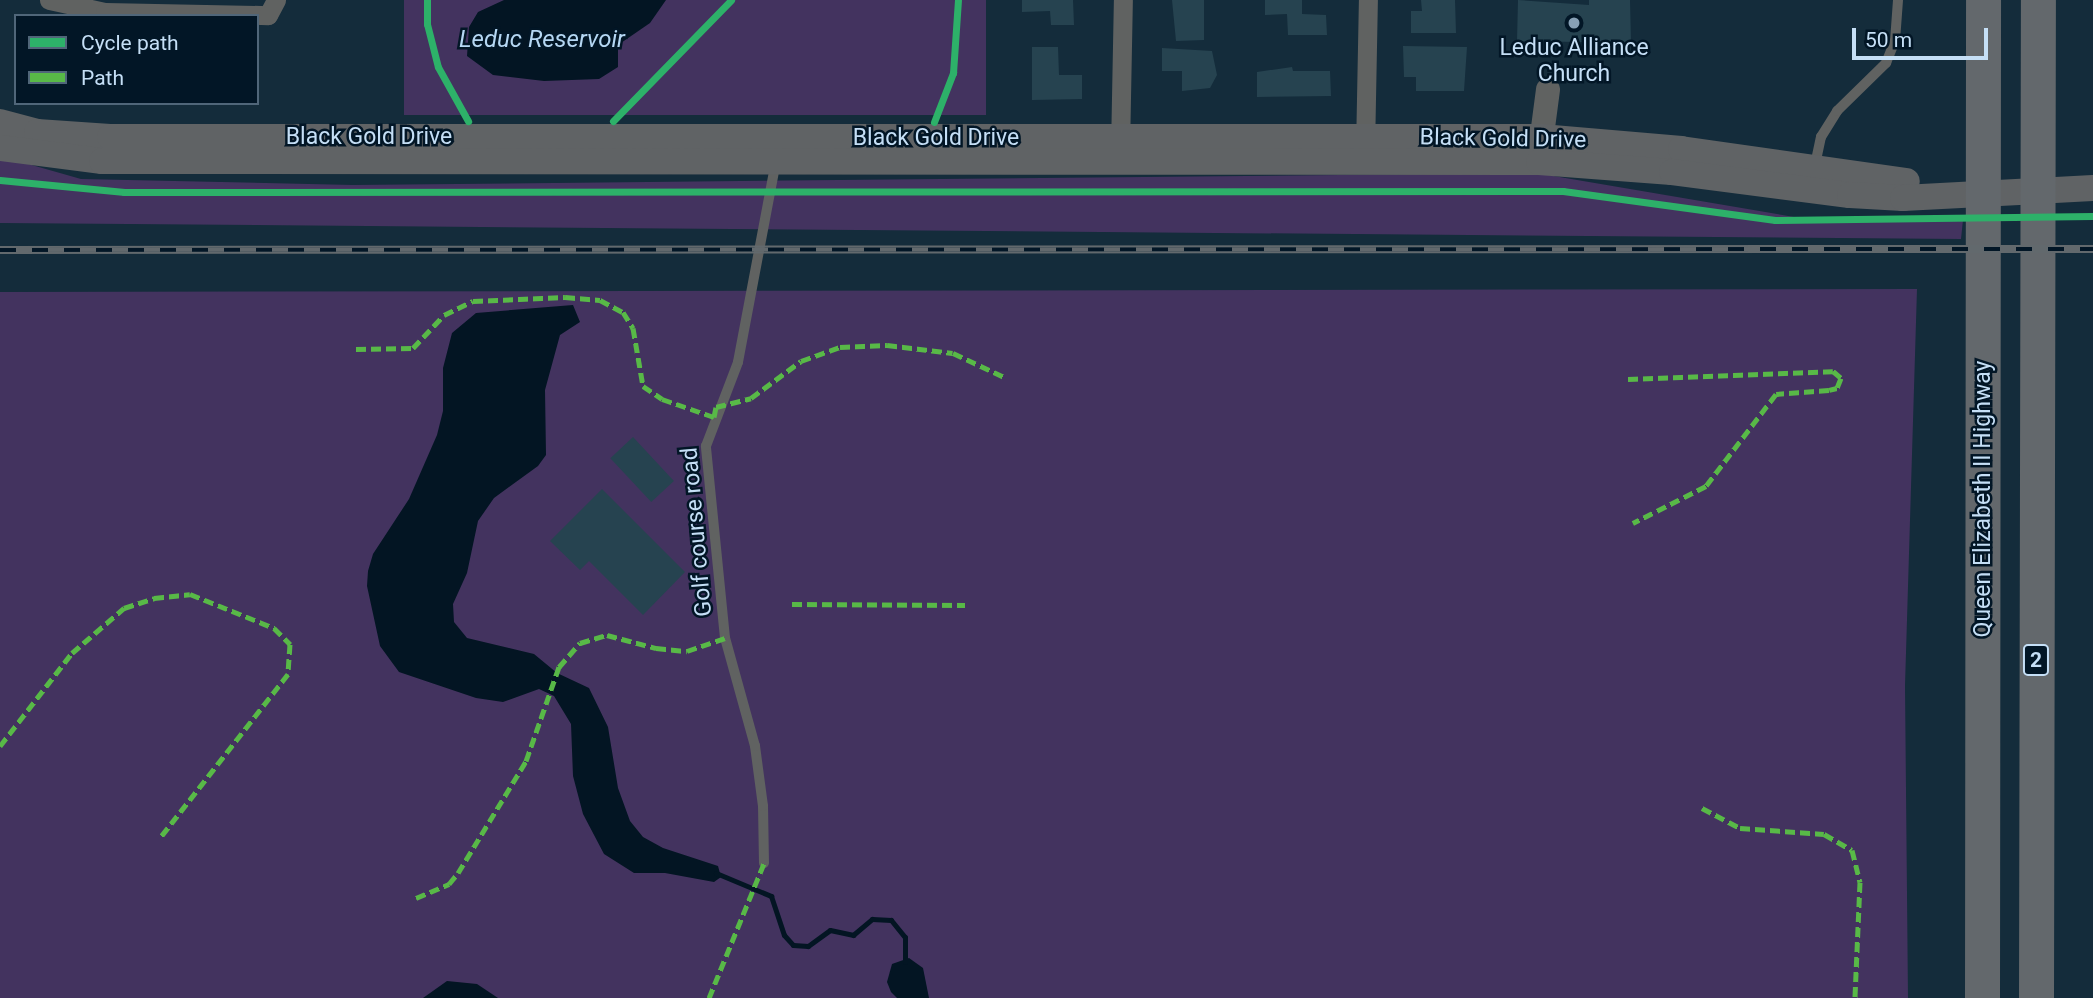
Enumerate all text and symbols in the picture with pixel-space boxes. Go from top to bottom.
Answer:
legend [14,14,259,105]
scale bar [1855,14,1992,58]
marker: Leduc Alliance Church [1566,15,1582,31]
water label: Leduc Reservoir [459,26,625,54]
text: 50 m [1865,28,1912,52]
text: Cycle path [81,31,179,55]
place label: Leduc Alliance Church [1499,34,1649,88]
text: Path [81,66,124,90]
street label: Black Gold Drive [286,123,452,151]
street label: Black Gold Drive [853,124,1019,152]
street label: Black Gold Drive [1419,124,1587,154]
street label: Queen Elizabeth II Highway [1969,361,1997,637]
street label: Golf course road [676,446,718,618]
road number: 2 [2022,642,2050,678]

